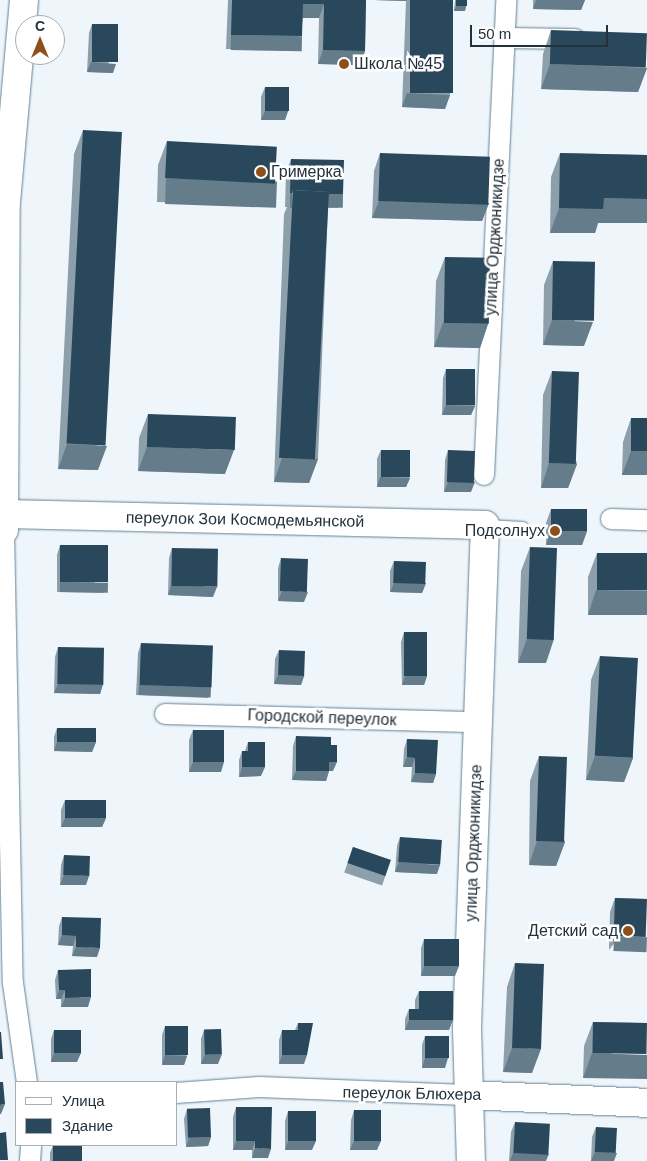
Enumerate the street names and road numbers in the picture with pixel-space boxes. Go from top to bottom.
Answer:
street label: улица Орджоникидзе [481,158,509,316]
street label: переулок Зои Космодемьянской [126,508,364,532]
street label: Городской переулок [247,706,397,730]
street label: улица Орджоникидзе [462,764,486,922]
street label: переулок Блюхера [343,1083,481,1105]

